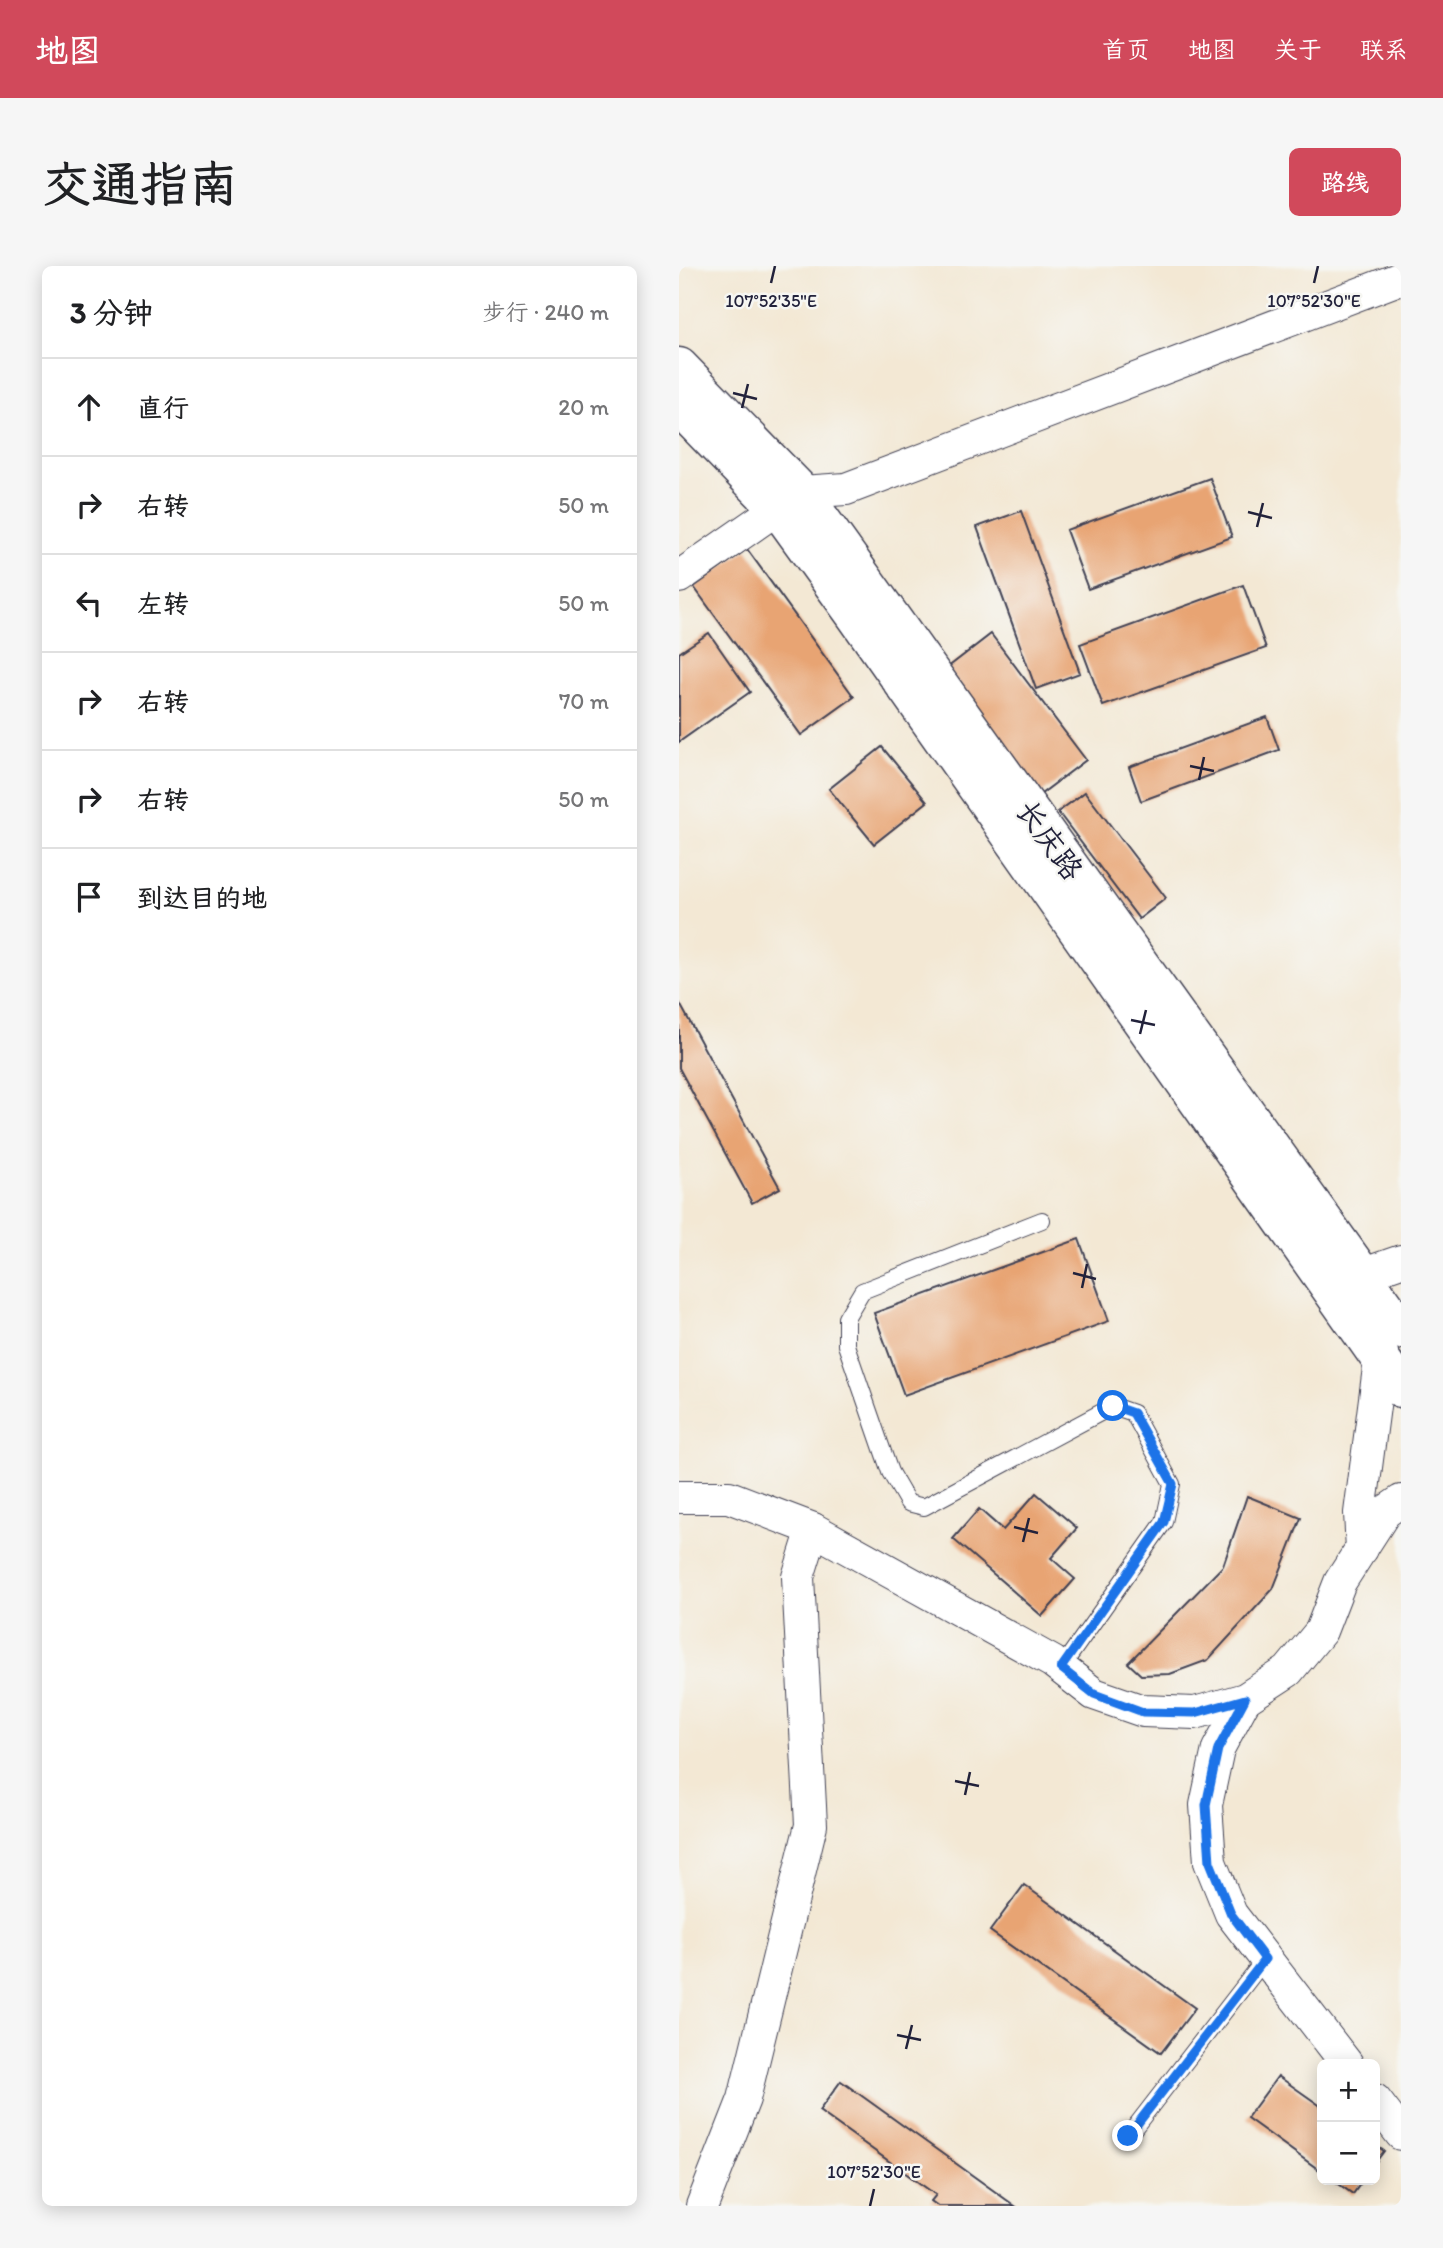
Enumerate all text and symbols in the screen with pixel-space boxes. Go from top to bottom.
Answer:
text: 地图 [35,31,101,70]
text: 首页 [1102,35,1150,64]
text: 地图 [1188,35,1236,64]
text: 关于 [1274,35,1322,64]
text: 联系 [1360,35,1408,64]
button: 路线 [1289,148,1401,216]
text: 交通指南 [42,154,238,213]
text: 107°52'35"E [725,290,817,312]
text: 107°52'30"E [1267,290,1361,312]
text: 3 分钟 [70,294,153,331]
text: 步行 · 240 m [483,298,609,326]
icon: ahead [70,388,108,426]
text: 直行 [137,392,189,424]
text: 20 m [558,393,609,421]
icon: right [70,486,108,524]
text: 右转 [137,490,189,522]
text: 50 m [558,491,609,519]
icon: left [70,584,108,622]
text: 左转 [137,588,189,620]
text: 50 m [558,589,609,617]
icon: right [70,682,108,720]
text: 右转 [137,686,189,718]
text: 70 m [559,687,609,715]
icon: right [70,780,108,818]
text: 右转 [137,784,189,816]
text: 50 m [558,785,609,813]
street label: 长庆路 [1009,793,1091,887]
icon: arrive [70,878,108,916]
text: 到达目的地 [137,882,267,914]
route start [1097,1390,1128,1421]
map controls [1317,2059,1380,2185]
button: + [1317,2059,1380,2122]
route end [1112,2120,1143,2151]
button: − [1317,2122,1380,2185]
text: 107°52'30"E [827,2161,921,2183]

